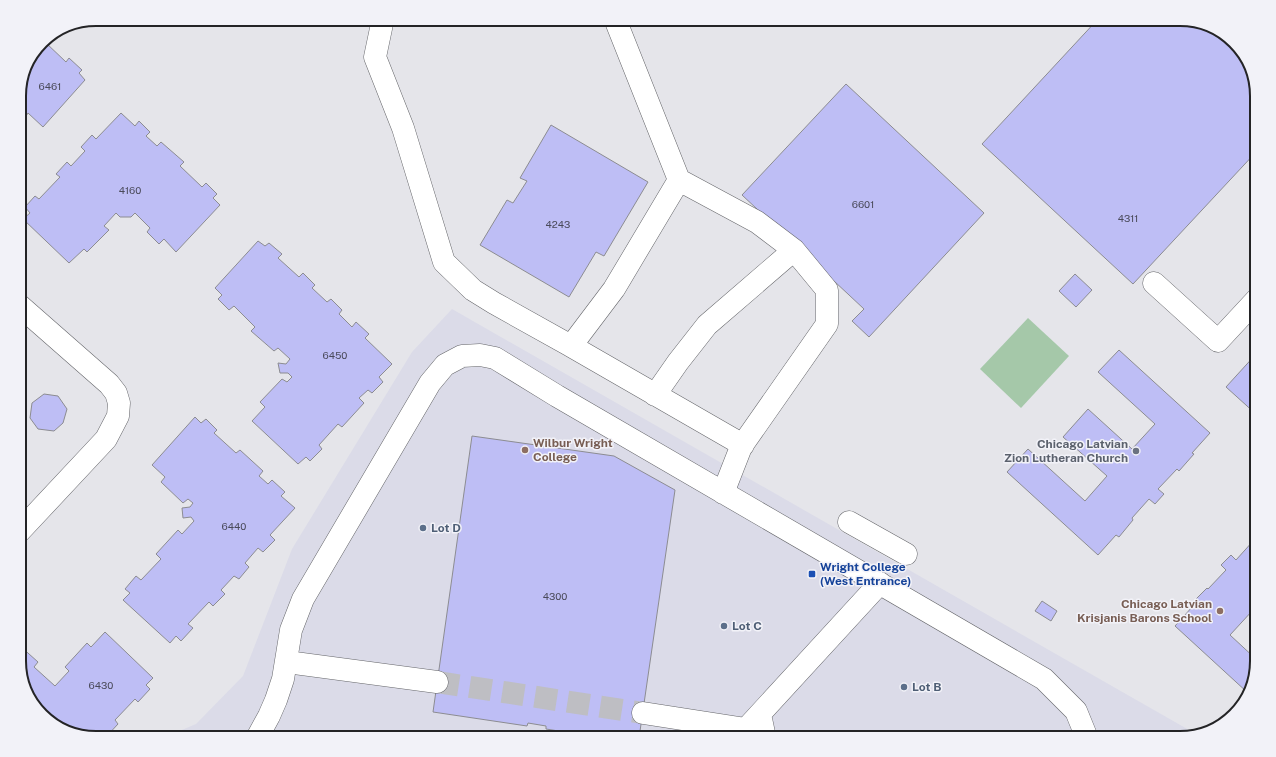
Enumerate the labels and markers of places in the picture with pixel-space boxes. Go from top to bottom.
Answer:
place label: Wilbur Wright College [533,436,613,464]
place label: Chicago Latvian Zion Lutheran Church [1004,437,1128,465]
marker: Wilbur Wright College [520,445,530,455]
marker: Chicago Latvian Zion Lutheran Church [1131,446,1141,456]
place label: Lot D [431,521,461,535]
marker: Lot D [418,523,428,533]
place label: Wright College (West Entrance) [820,560,911,588]
marker: Wright College (West Entrance) [807,569,817,579]
place label: Chicago Latvian Krisjanis Barons School [1077,597,1212,625]
marker: Chicago Latvian Krisjanis Barons School [1215,606,1225,616]
place label: Lot C [732,619,762,633]
marker: Lot C [719,621,729,631]
place label: Lot B [912,680,941,694]
marker: Lot B [899,682,909,692]

